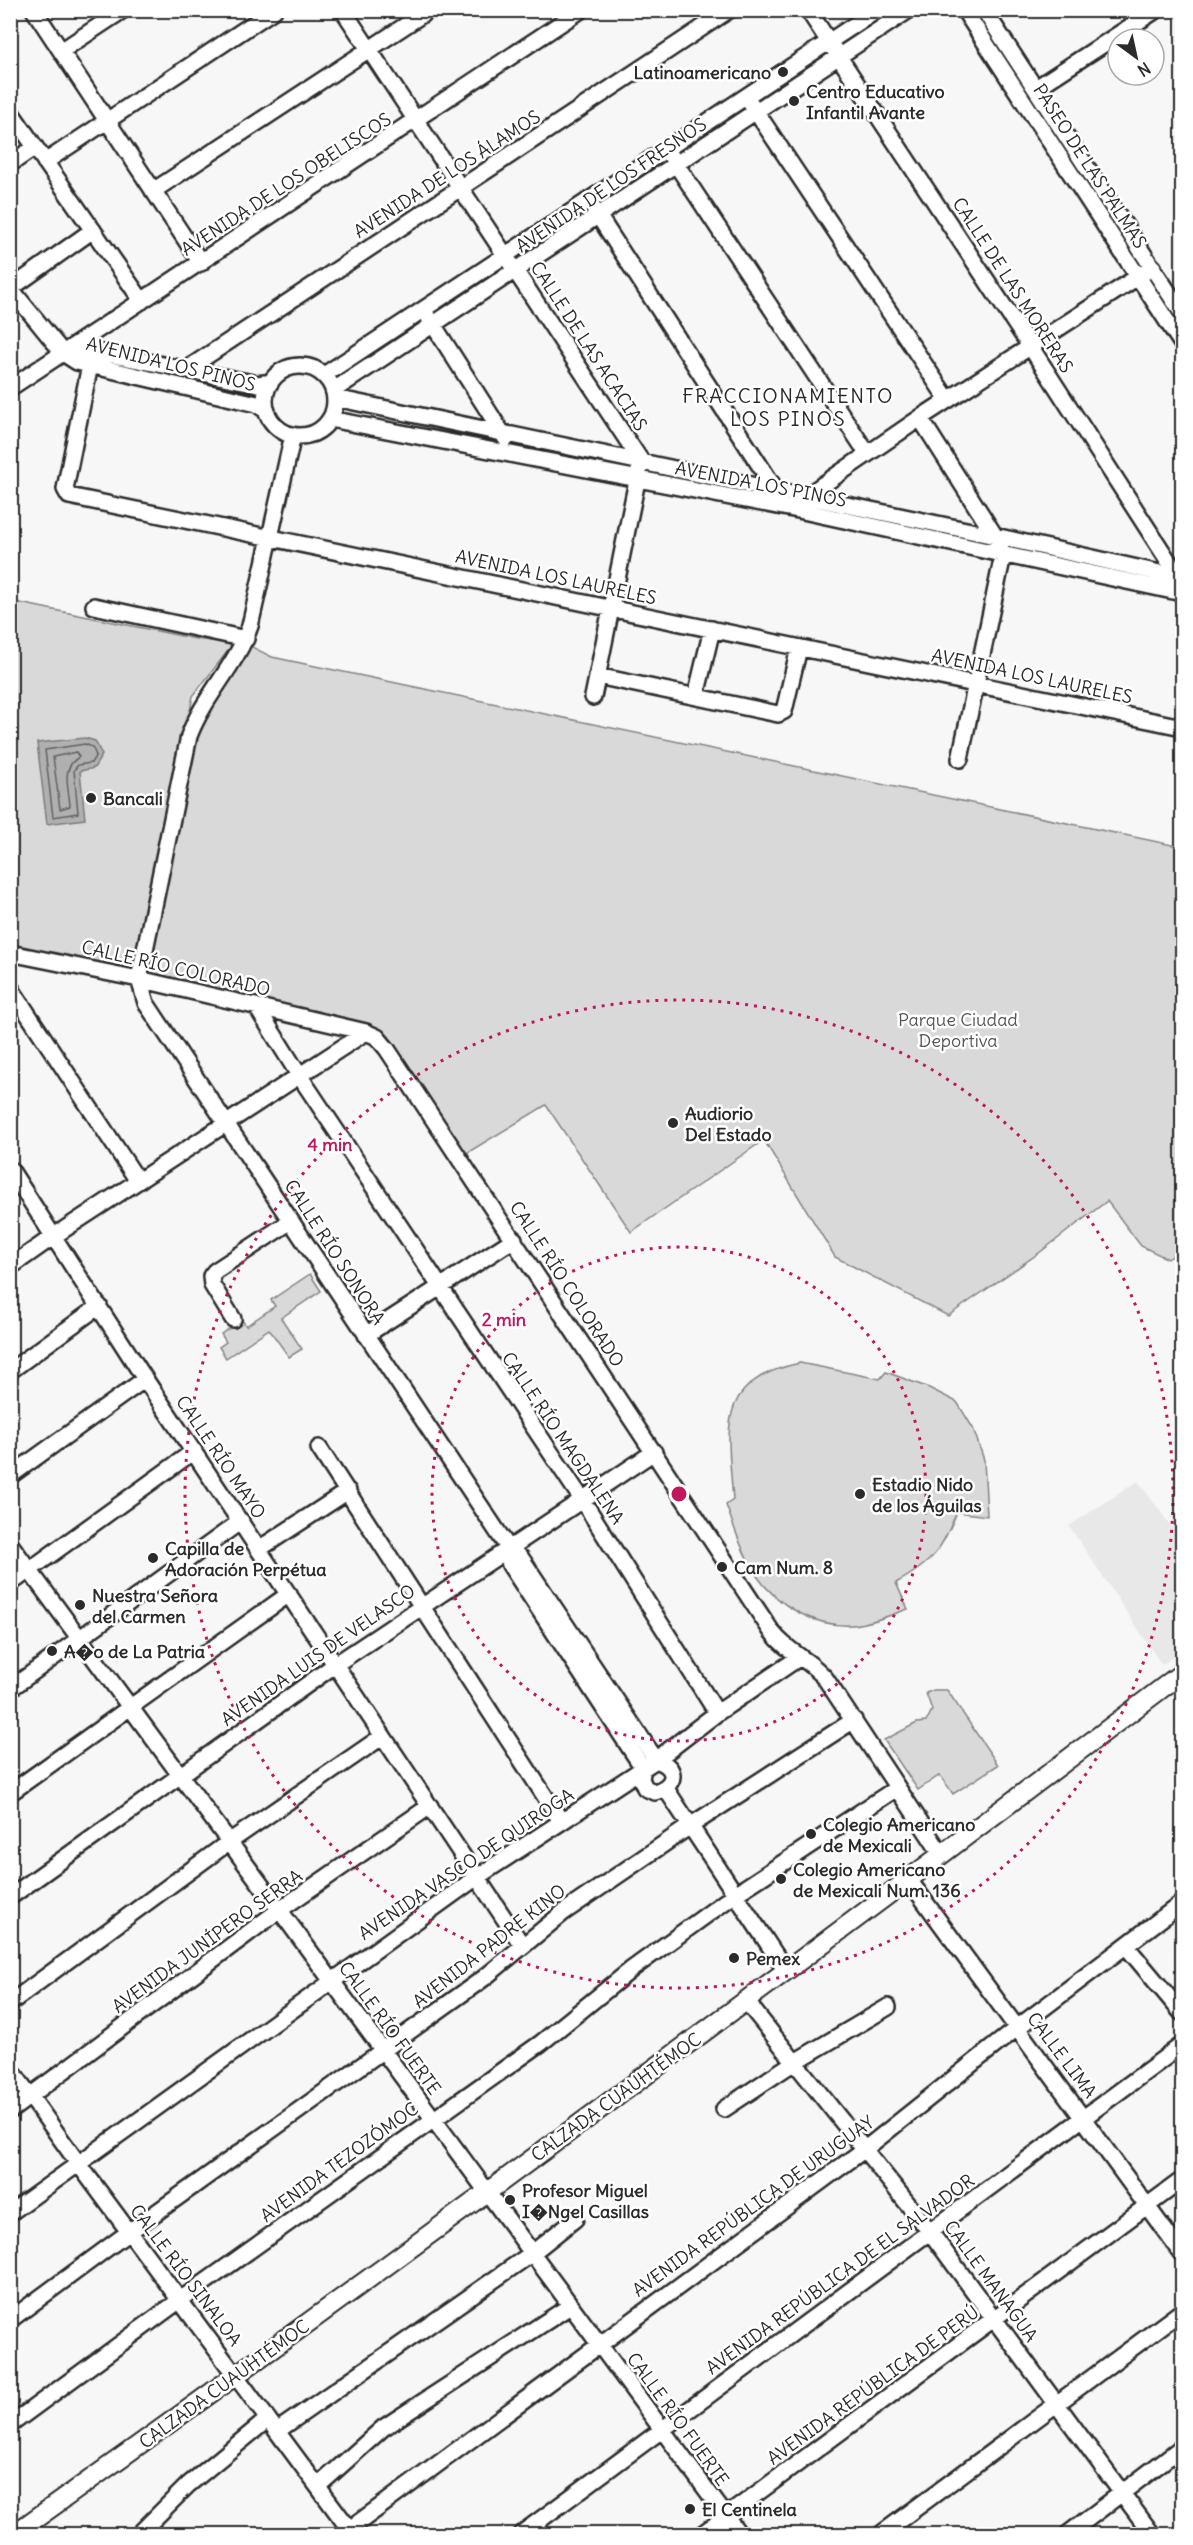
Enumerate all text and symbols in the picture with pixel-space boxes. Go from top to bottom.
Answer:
north arrow [1106,27,1166,87]
text: N [1134,58,1154,81]
place label: Latinoamericano [633,61,771,84]
marker: Latinoamericano [776,65,790,79]
street label: PASEO DE LAS PALMAS [1028,79,1152,253]
place label: Centro Educativo Infantil Avante [806,80,945,124]
marker: Centro Educativo Infantil Avante [787,94,801,108]
street label: AVENIDA DE LOS ÁLAMOS [349,105,545,243]
street label: AVENIDA DE LOS OBELISCOS [177,107,395,261]
street label: AVENIDA DE LOS FRESNOS [511,113,711,257]
street label: CALLE DE LAS MORERAS [948,193,1078,377]
street label: CALLE DE LAS ACACIAS [526,257,652,435]
street label: AVENIDA LOS PINOS [84,332,258,396]
district label: FRACCIONAMIENTO LOS PINOS [682,383,894,431]
street label: AVENIDA LOS PINOS [673,456,849,512]
street label: AVENIDA LOS LAURELES [453,544,659,610]
street label: AVENIDA LOS LAURELES [929,643,1135,709]
place label: Bancali [103,787,163,810]
marker: Bancali [84,791,98,805]
street label: CALLE RÍO COLORADO [79,935,273,1001]
park label: Parque Ciudad Deportiva [898,1008,1018,1052]
place label: Audiorio Del Estado [685,1102,772,1146]
marker: Audiorio Del Estado [666,1116,680,1130]
text: 4 min [308,1133,353,1156]
street label: CALLE RÍO SONORA [280,1175,390,1329]
street label: CALLE RÍO COLORADO [505,1197,629,1371]
text: 2 min [482,1308,527,1331]
street label: CALLE RÍO MAGDALENA [497,1347,629,1529]
street label: CALLE RÍO MAYO [171,1391,271,1523]
place label: Estadio Nido de los Águilas [872,1473,982,1517]
centre of rings [669,1484,689,1504]
marker: Estadio Nido de los Águilas [853,1487,867,1501]
place label: Capilla de Adoración Perpétua [165,1537,327,1581]
marker: Capilla de Adoración Perpétua [146,1551,160,1565]
place label: Cam Num. 8 [734,1556,833,1579]
marker: Cam Num. 8 [715,1560,729,1574]
street label: AVENIDA LUIS DE VELASCO [216,1579,420,1731]
place label: Nuestra Señora del Carmen [92,1584,218,1628]
marker: Nuestra Señora del Carmen [73,1598,87,1612]
place label: A�o de La Patria [64,1640,205,1663]
marker: A�o de La Patria [45,1644,59,1658]
street label: AVENIDA VASCO DE QUIROGA [354,1783,578,1945]
place label: Colegio Americano de Mexicali [823,1813,975,1857]
marker: Colegio Americano de Mexicali [804,1827,818,1841]
place label: Colegio Americano de Mexicali Num. 136 [793,1858,961,1902]
street label: AVENIDA JUNÍPERO SERRA [107,1864,307,2018]
marker: Colegio Americano de Mexicali Num. 136 [774,1872,788,1886]
street label: AVENIDA PADRE KINO [408,1879,570,2013]
place label: Pemex [746,1947,800,1970]
marker: Pemex [727,1951,741,1965]
street label: CALLE RÍO FUERTE [334,1957,446,2099]
street label: CALLE LIMA [1022,2007,1102,2103]
street label: CALZADA CUAUHTÉMOC [526,2027,706,2167]
street label: AVENIDA TEZOZÓMOC [256,2097,423,2227]
street label: AVENIDA REPÚBLICA DE URUGUAY [628,2110,878,2302]
street label: AVENIDA REPÚBLICA DE EL SALVADOR [701,2169,979,2379]
place label: Profesor Miguel I�Ngel Casillas [522,2179,649,2223]
marker: Profesor Miguel I�Ngel Casillas [503,2193,517,2207]
street label: CALLE RÍO SINALOA [125,2200,247,2350]
street label: CALLE MANAGUA [939,2216,1043,2346]
street label: AVENIDA REPÚBLICA DE PERÚ [763,2300,983,2470]
street label: CALZADA CUAUHTÉMOC [134,2314,314,2454]
street label: CALLE RÍO FUERTE [622,2348,734,2490]
place label: El Centinela [702,2498,797,2521]
marker: El Centinela [683,2502,697,2516]

